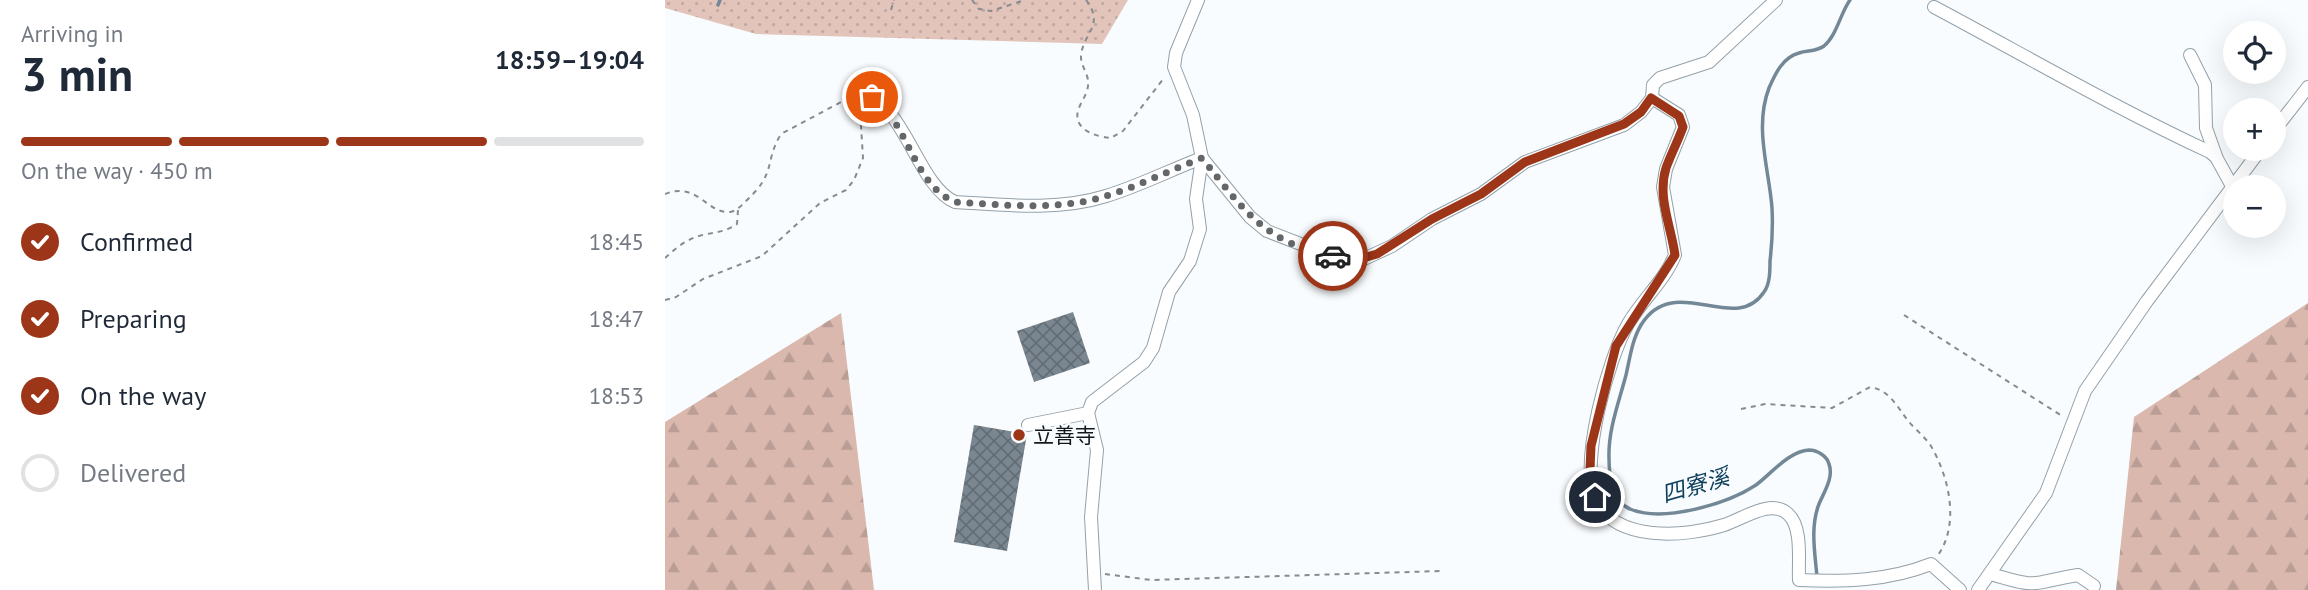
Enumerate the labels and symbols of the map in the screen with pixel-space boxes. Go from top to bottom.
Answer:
pin [842,67,902,127]
courier [1298,221,1368,291]
place label: 立善寺 [1033,422,1096,449]
marker: 立善寺 [1011,427,1027,443]
water label: 四寮溪 [1658,461,1735,508]
pin [1565,467,1625,527]

